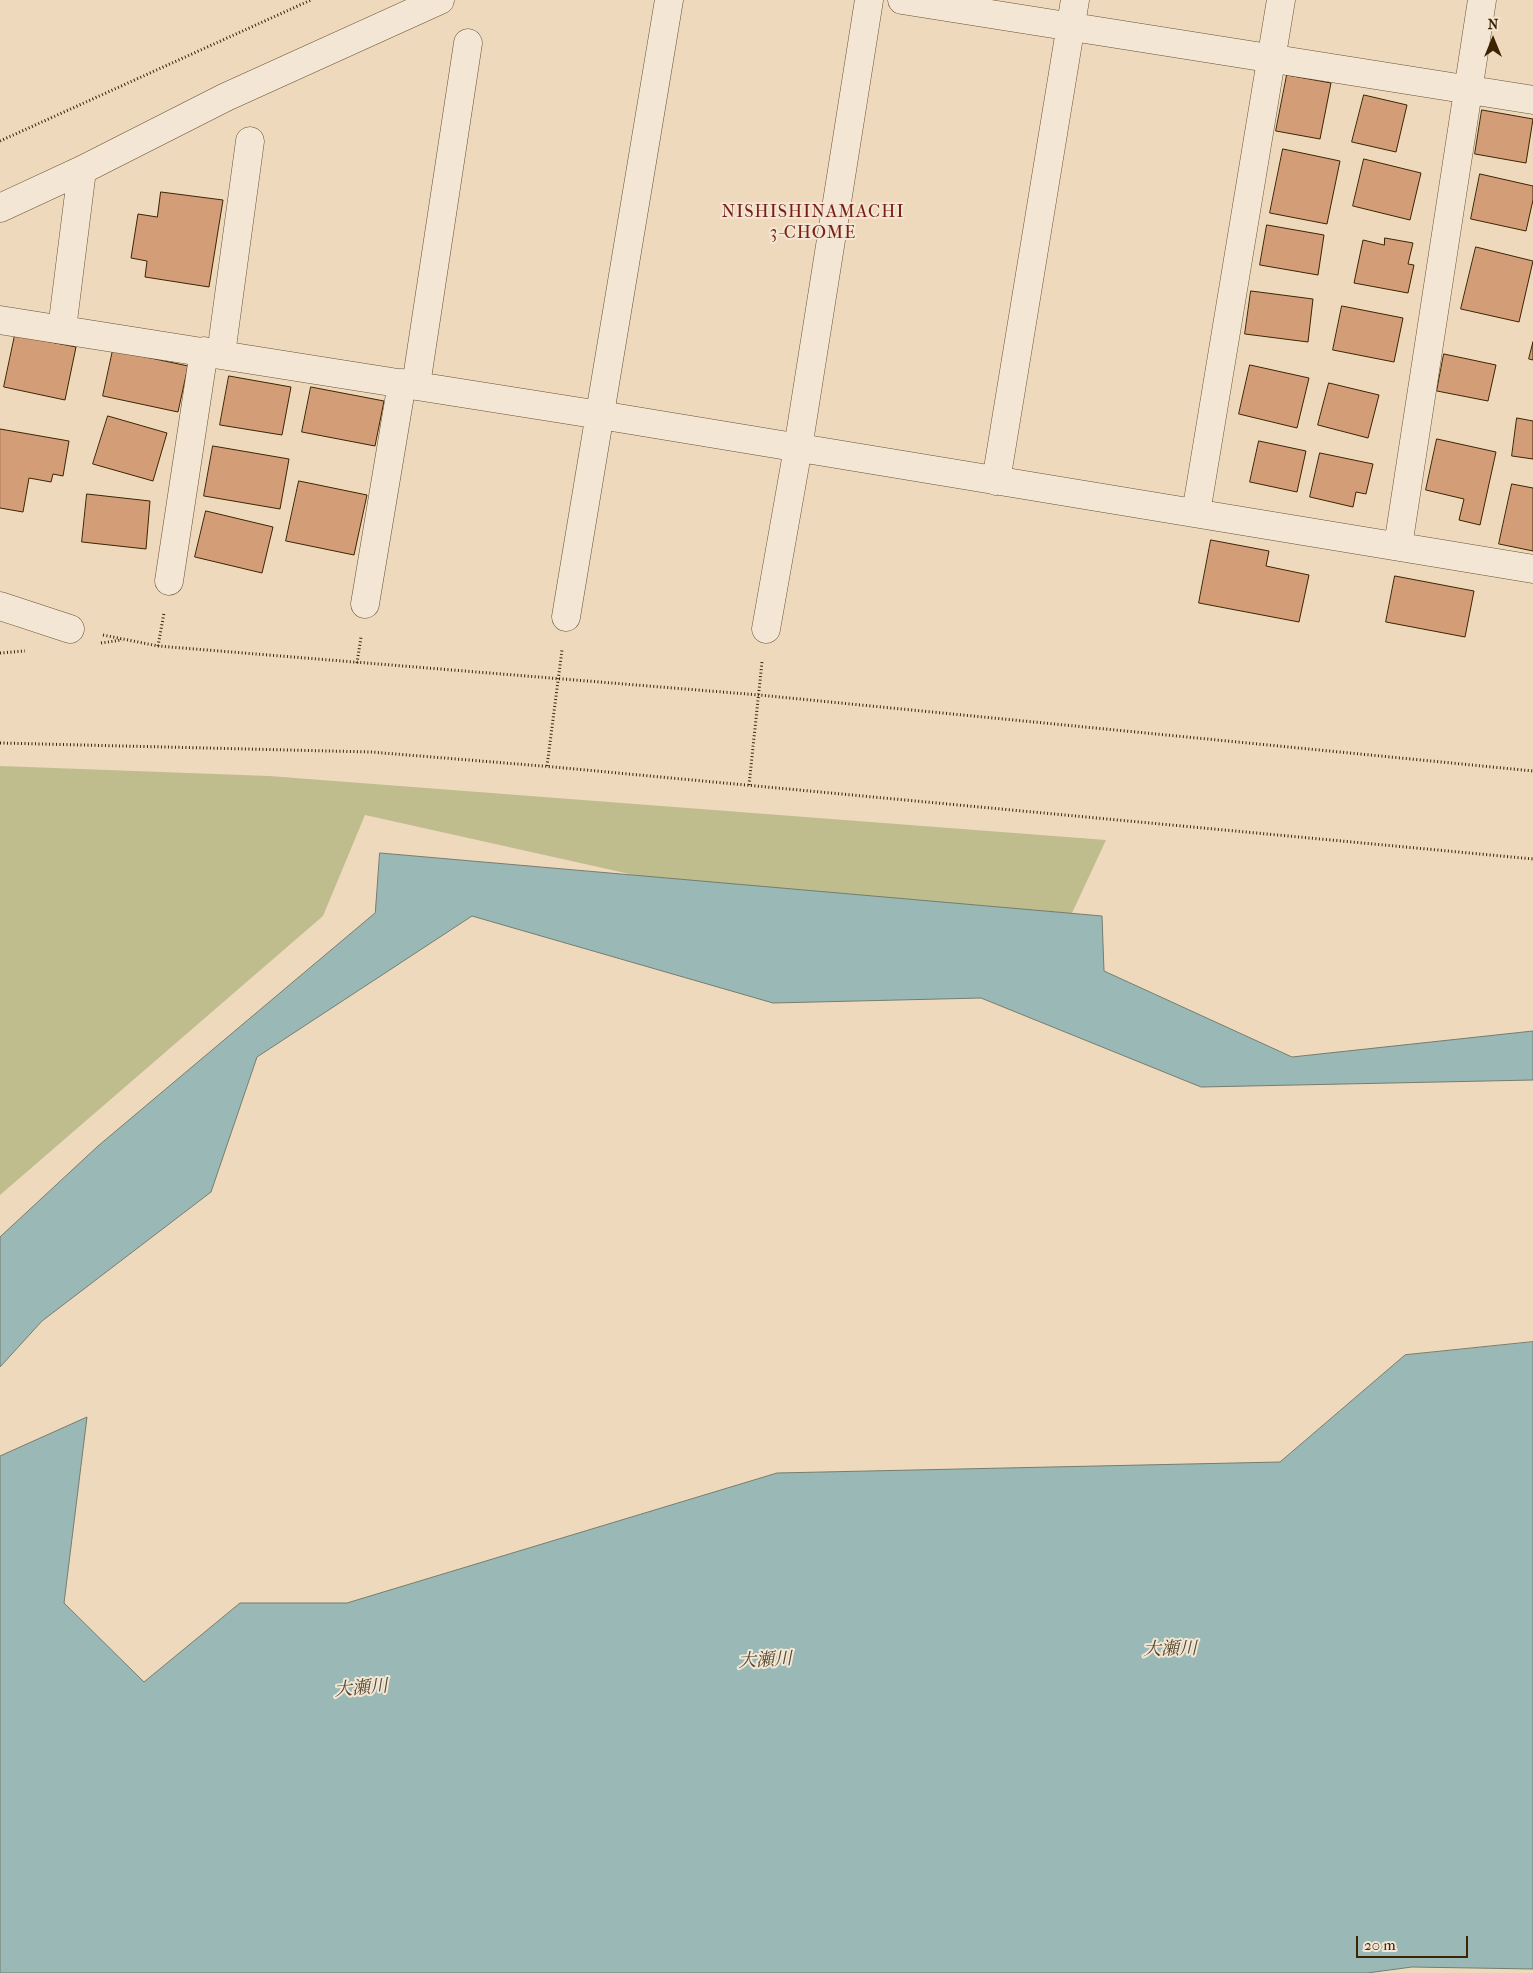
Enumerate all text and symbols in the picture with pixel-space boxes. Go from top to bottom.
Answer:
north arrow [1468,15,1518,65]
text: N [1488,16,1498,33]
district label: NISHISHINAMACHI 3-CHOME [720,202,906,244]
water label: 大瀬川 [1143,1639,1197,1661]
water label: 大瀬川 [737,1649,793,1673]
water label: 大瀬川 [333,1676,389,1702]
scale bar [1358,1926,1470,1958]
text: 20 m [1364,1936,1396,1954]

